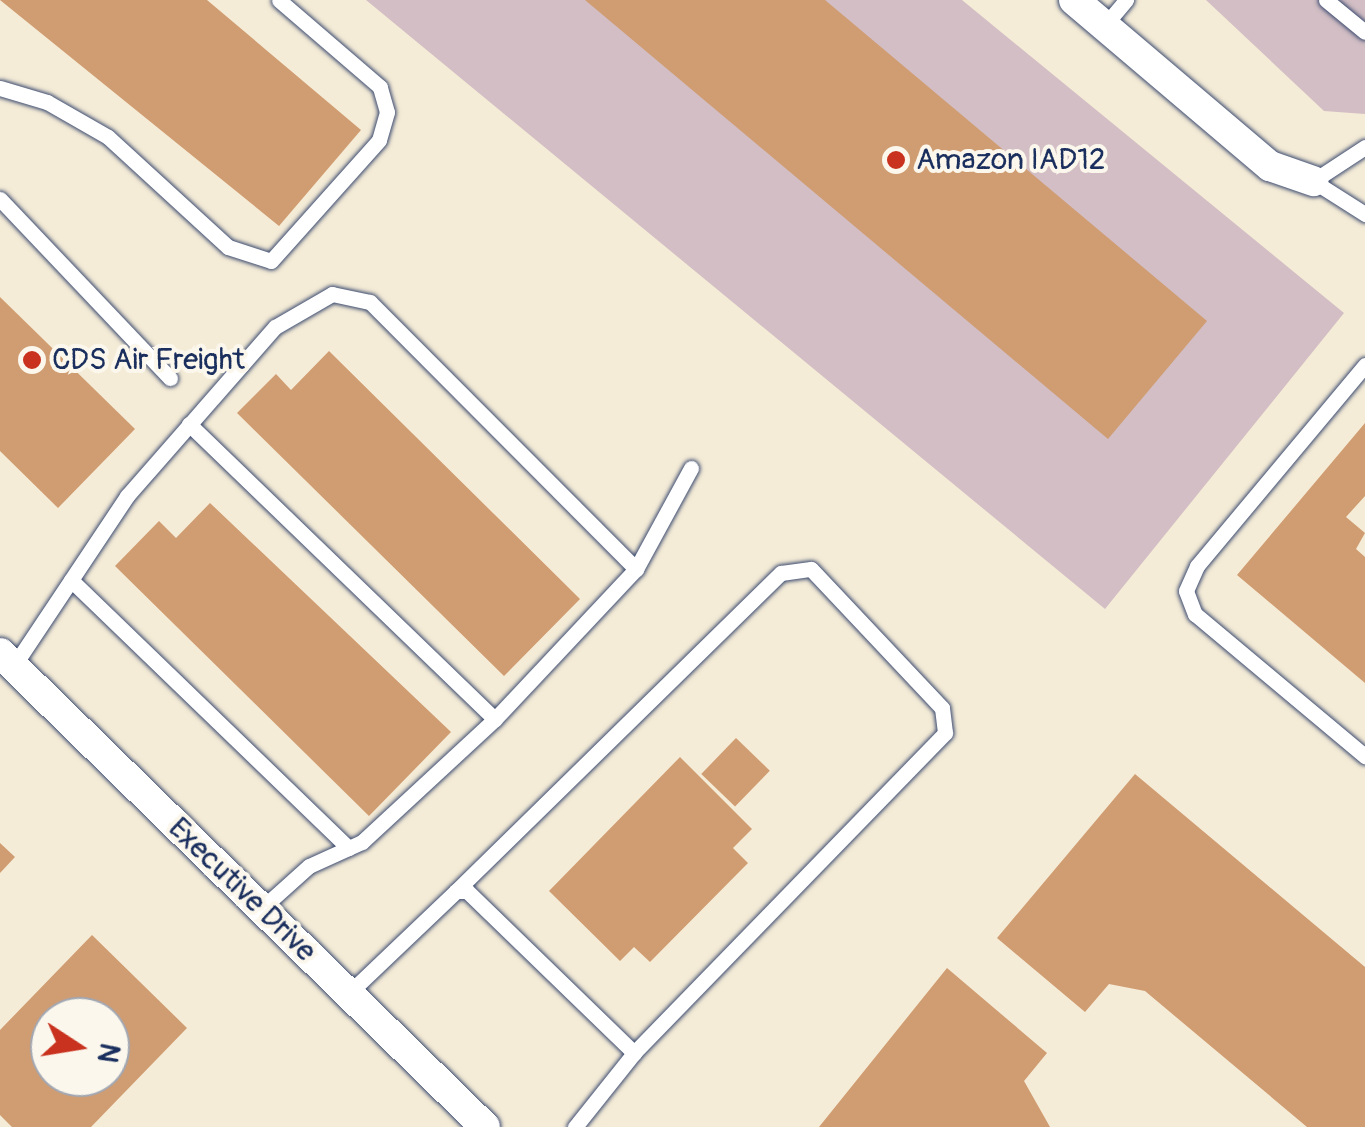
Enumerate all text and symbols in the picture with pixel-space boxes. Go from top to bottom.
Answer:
place label: Amazon IAD12 [916,142,1106,178]
marker: Amazon IAD12 [885,149,907,171]
place label: CDS Air Freight [52,342,245,378]
marker: CDS Air Freight [21,349,43,371]
street label: Executive Drive [161,811,323,969]
north arrow [30,997,130,1097]
text: N [89,1040,127,1066]

